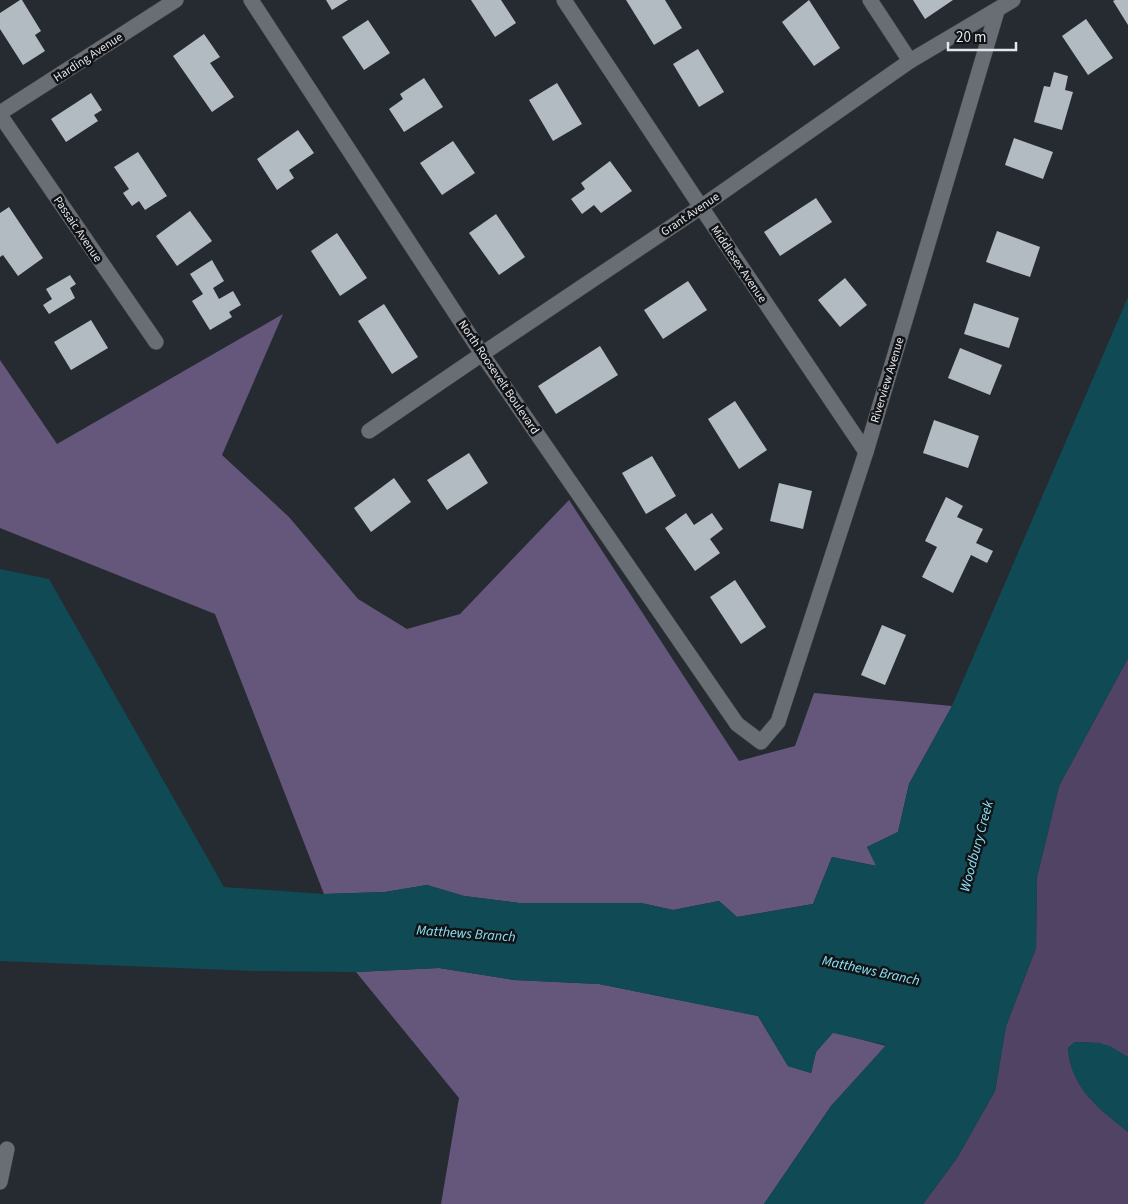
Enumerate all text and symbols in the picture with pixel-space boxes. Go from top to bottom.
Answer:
scale bar [948,20,1016,52]
text: 20 m [956,27,986,48]
street label: Harding Avenue [50,29,126,86]
street label: Grant Avenue [658,189,723,240]
street label: Passaic Avenue [49,193,106,266]
street label: Middlesex Avenue [706,222,771,306]
street label: North Roosevelt Boulevard [454,317,543,438]
street label: Riverview Avenue [866,335,909,425]
water label: Woodbury Creek [955,798,999,894]
water label: Matthews Branch [416,921,516,947]
water label: Matthews Branch [820,951,922,991]

